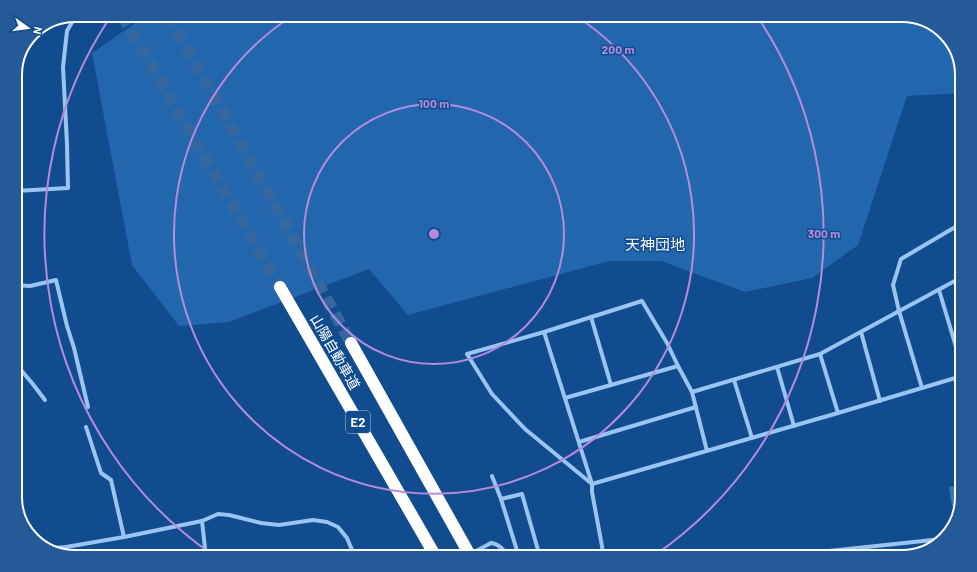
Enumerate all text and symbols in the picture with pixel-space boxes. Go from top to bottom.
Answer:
north arrow [8,8,48,48]
text: N [31,25,45,36]
text: 200 m [602,42,634,56]
text: 100 m [419,96,449,110]
text: 300 m [808,226,840,240]
centre of rings [427,227,441,241]
district label: 天神団地 [625,235,685,253]
street label: 山陽自動車道 [307,311,364,392]
road number: E2 [346,411,370,433]

